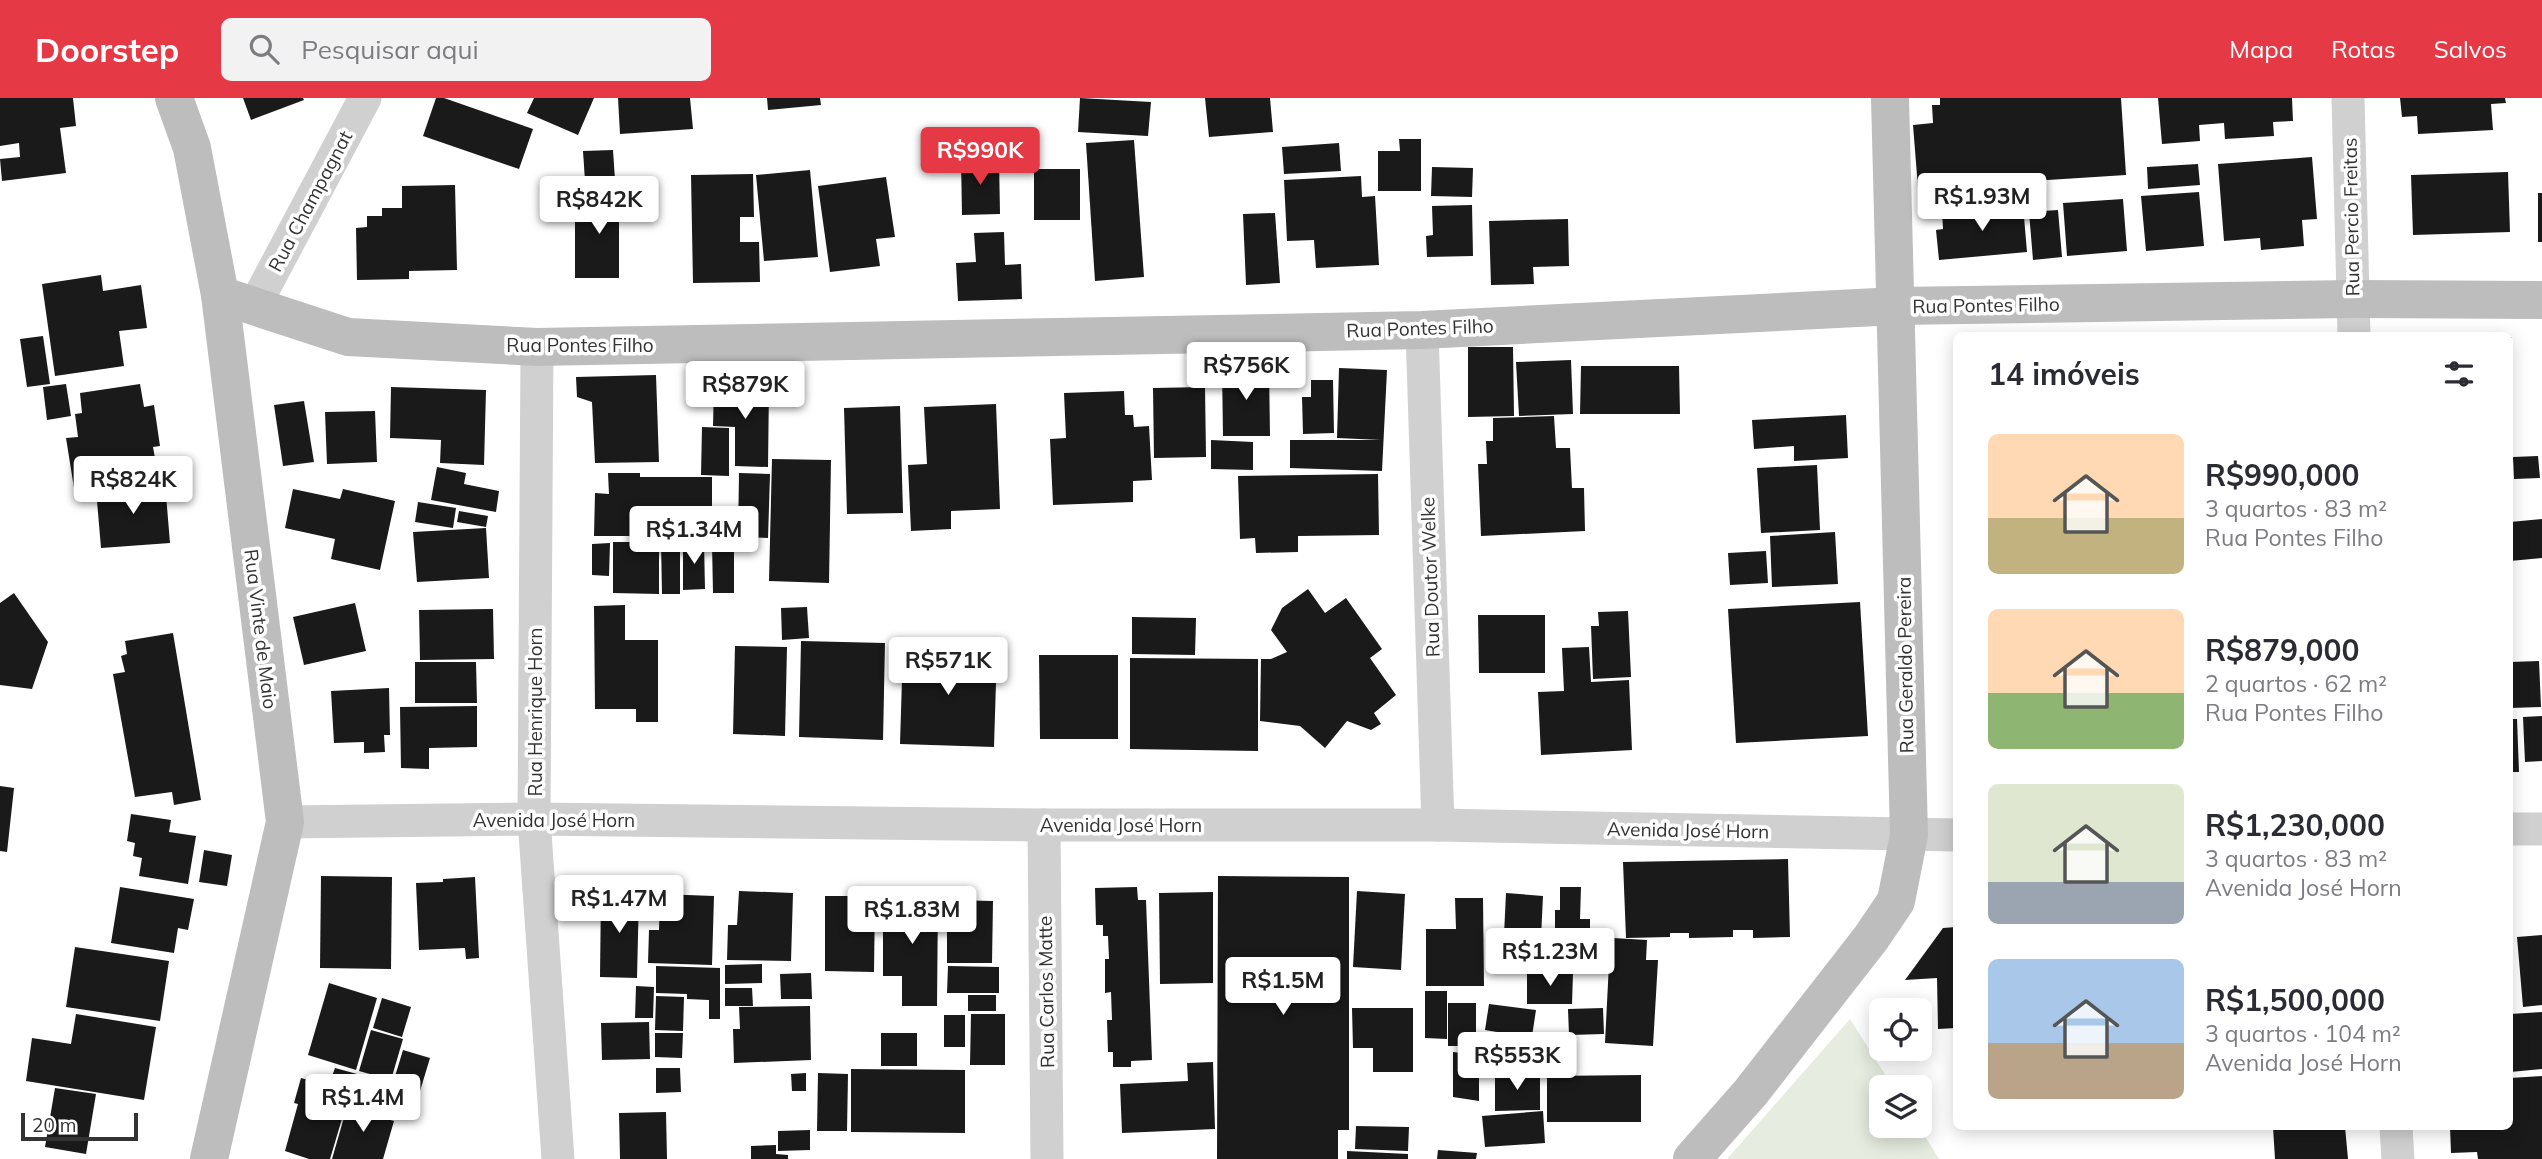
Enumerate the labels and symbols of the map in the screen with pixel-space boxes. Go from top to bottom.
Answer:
street label: Rua Champagnat [263,126,357,276]
pin: R$990K [923,127,1037,187]
street label: Rua Percio Freitas [2338,137,2364,297]
pin: R$1.93M [1917,174,2047,233]
pin: R$842K [542,176,656,236]
street label: Rua Pontes Filho [1912,292,2060,318]
street label: Rua Pontes Filho [1346,313,1494,343]
street label: Rua Pontes Filho [506,333,654,357]
pin: R$756K [1189,342,1303,402]
pin: R$879K [688,362,802,421]
pin: R$824K [76,456,190,516]
street label: Rua Doutor Welke [1415,496,1445,658]
pin: R$1.34M [629,506,759,566]
street label: Rua Vinte de Maio [239,548,283,710]
street label: Rua Geraldo Pereira [1891,576,1919,754]
street label: Rua Henrique Horn [523,627,547,797]
pin: R$571K [891,638,1005,697]
street label: Avenida José Horn [473,808,635,832]
street label: Avenida José Horn [1040,813,1202,837]
street label: Avenida José Horn [1607,817,1769,843]
pin: R$1.47M [554,876,684,935]
pin: R$1.83M [847,886,977,946]
street label: Rua Carlos Matte [1033,916,1059,1068]
pin: R$1.23M [1485,928,1615,988]
pin: R$1.5M [1226,958,1340,1017]
pin: R$553K [1460,1032,1574,1092]
pin: R$1.4M [306,1074,420,1134]
scale bar [21,1110,138,1142]

